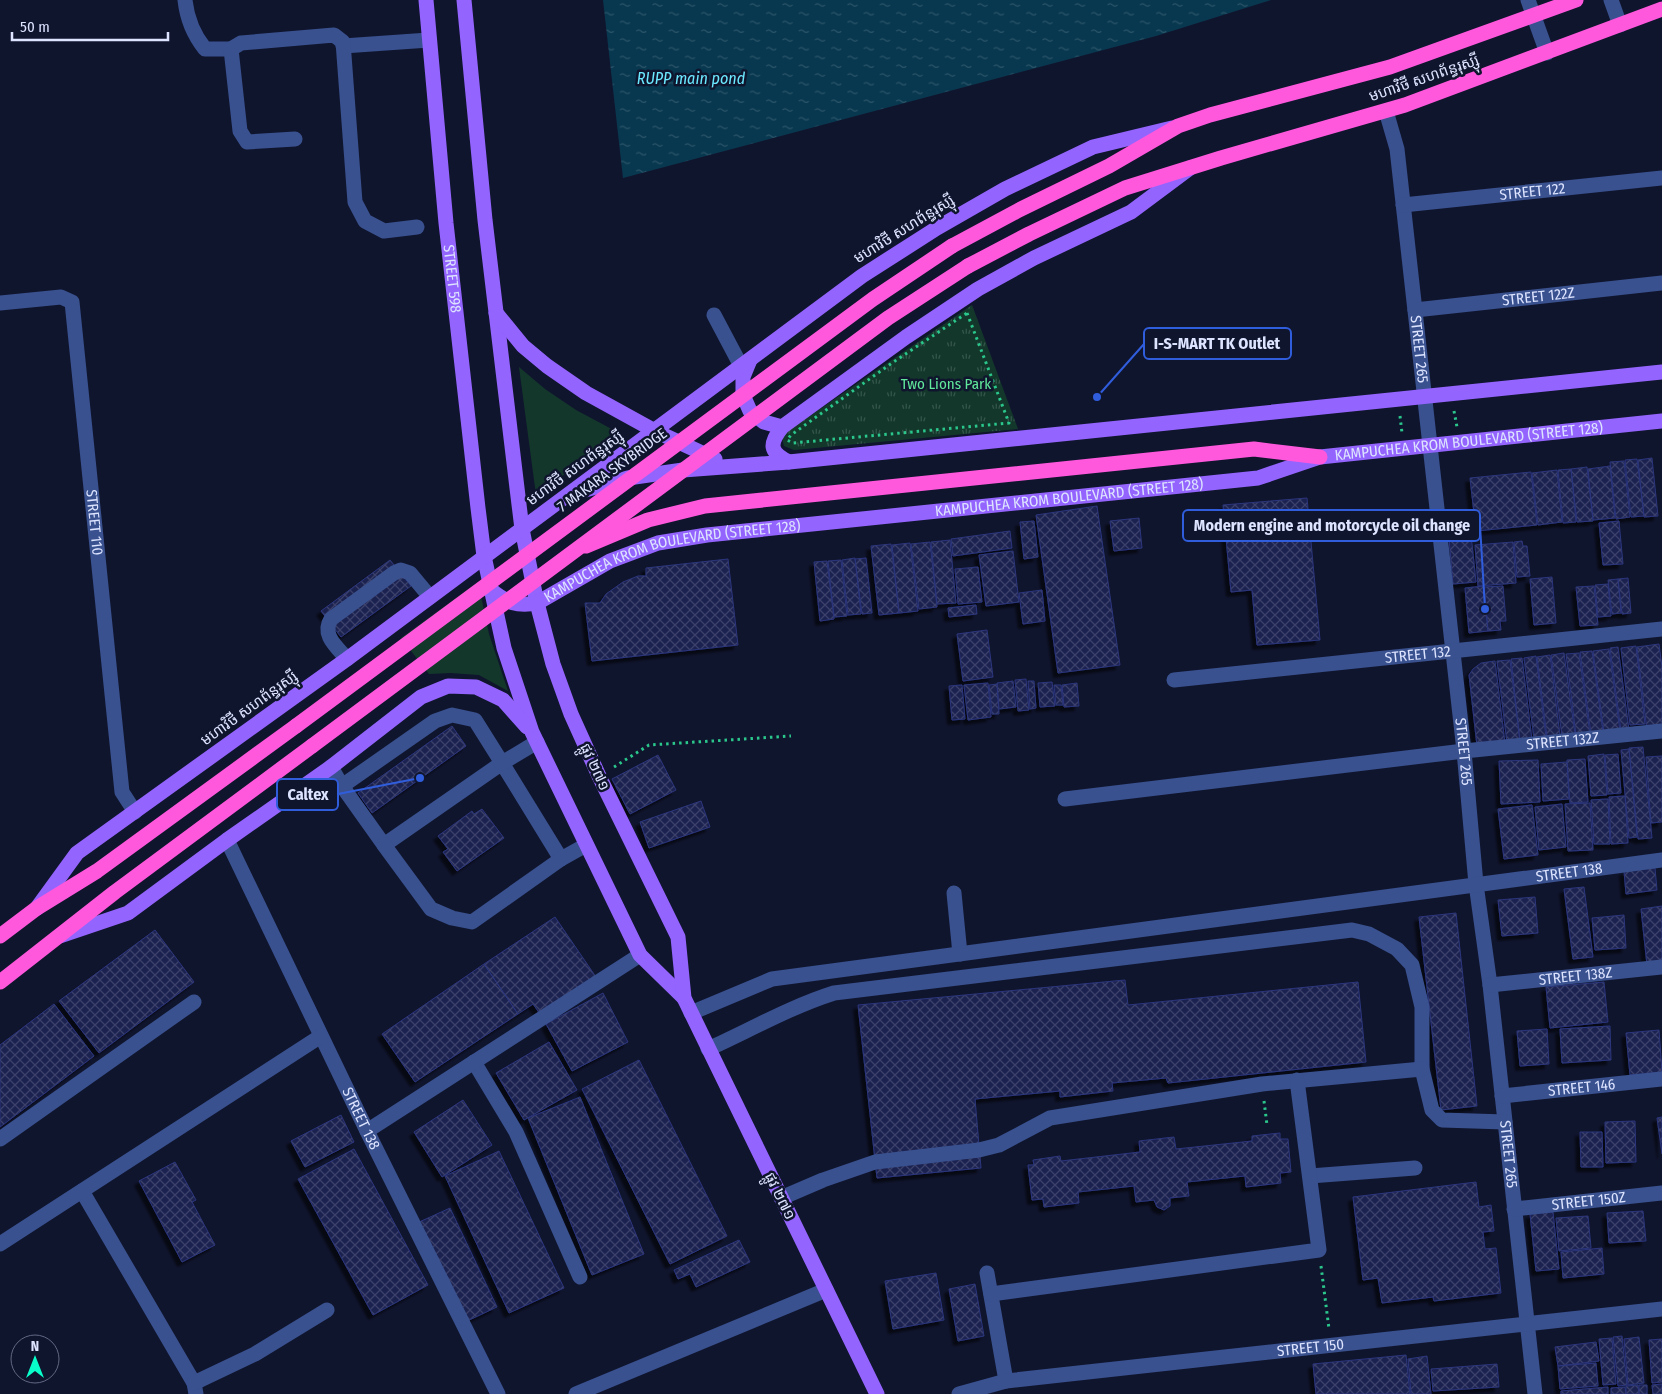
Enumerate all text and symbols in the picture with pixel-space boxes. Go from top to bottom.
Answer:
scale bar [12,10,169,42]
text: 50 m [20,18,50,36]
street label: មហាវិថី សហព័ន្ធរុស្ស៊ី [1366,50,1483,109]
water label: RUPP main pond [637,69,746,88]
street label: STREET 122 [1499,179,1566,204]
street label: មហាវិថី សហព័ន្ធរុស្ស៊ី [850,190,960,271]
street label: STREET 598 [440,244,465,314]
street label: STREET 122Z [1501,284,1576,309]
street label: STREET 265 [1407,315,1432,384]
callout: I-S-MART TK Outlet [1144,328,1291,359]
text: I-S-MART TK Outlet [1154,334,1281,353]
park label: Two Lions Park [901,375,991,393]
street label: KAMPUCHEA KROM BOULEVARD (STREET 128) [1334,418,1604,464]
street label: 7 MAKARA SKYBRIDGE [554,424,670,516]
street label: មហាវិថី សហព័ន្ធរុស្ស៊ី [523,426,629,512]
street label: KAMPUCHEA KROM BOULEVARD (STREET 128) [934,475,1204,520]
street label: STREET 110 [82,489,107,556]
callout: Modern engine and motorcycle oil change [1183,510,1480,541]
street label: KAMPUCHEA KROM BOULEVARD (STREET 128) [541,516,801,606]
text: Modern engine and motorcycle oil change [1194,516,1470,535]
street label: STREET 132 [1384,642,1452,667]
street label: មហាវិថី សហព័ន្ធរុស្ស៊ី [197,666,303,752]
street label: STREET 265 [1451,717,1476,786]
street label: STREET 132Z [1525,728,1600,754]
street label: ផ្លូវ ២៧១ [572,740,614,796]
callout: Caltex [277,779,338,810]
text: Caltex [287,785,329,804]
street label: STREET 138 [1535,859,1603,886]
street label: STREET 138Z [1538,963,1613,989]
street label: STREET 146 [1547,1075,1616,1100]
street label: STREET 138 [338,1084,384,1153]
street label: STREET 265 [1496,1120,1521,1189]
street label: ផ្លូវ ២៧១ [757,1169,799,1225]
street label: STREET 150Z [1551,1188,1626,1214]
north arrow [10,1334,60,1384]
street label: STREET 150 [1276,1335,1345,1360]
text: N [31,1338,39,1355]

